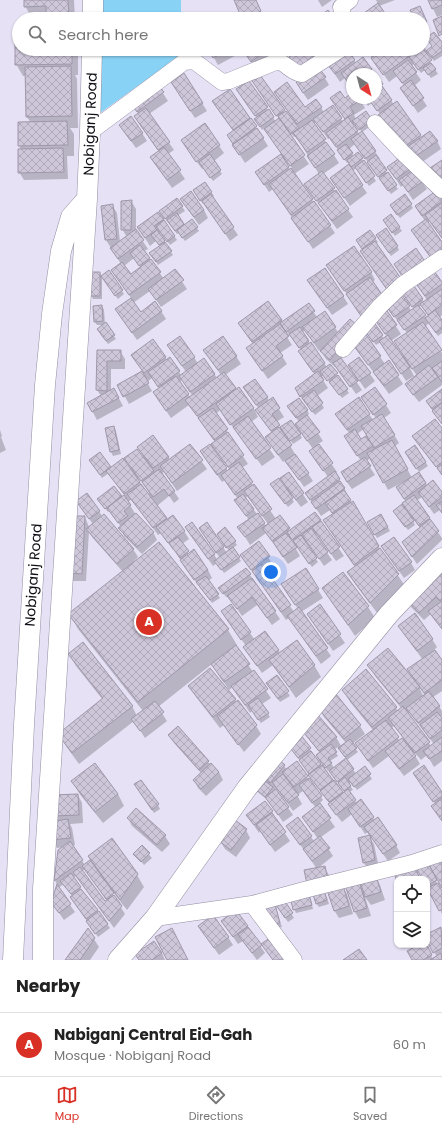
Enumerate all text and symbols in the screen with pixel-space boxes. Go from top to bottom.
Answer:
search box [12,12,430,56]
icon: search [26,23,48,45]
text: Search here [58,24,148,45]
north arrow [346,68,382,104]
street label: Nobiganj Road [78,72,102,176]
street label: Nobiganj Road [19,523,47,627]
your location [261,562,281,582]
pin: A [136,607,162,637]
map controls [394,876,430,948]
button: locate [394,876,430,912]
button: layers [394,912,430,948]
text: Nearby [16,974,80,998]
text: Nabiganj Central Eid-Gah [54,1024,252,1045]
text: A [24,1035,34,1054]
text: 60 m [393,1035,426,1054]
text: Mosque · Nobiganj Road [54,1046,211,1065]
tab: Map [55,1084,79,1125]
tab: Directions [189,1084,243,1125]
tab: Saved [353,1084,387,1125]

